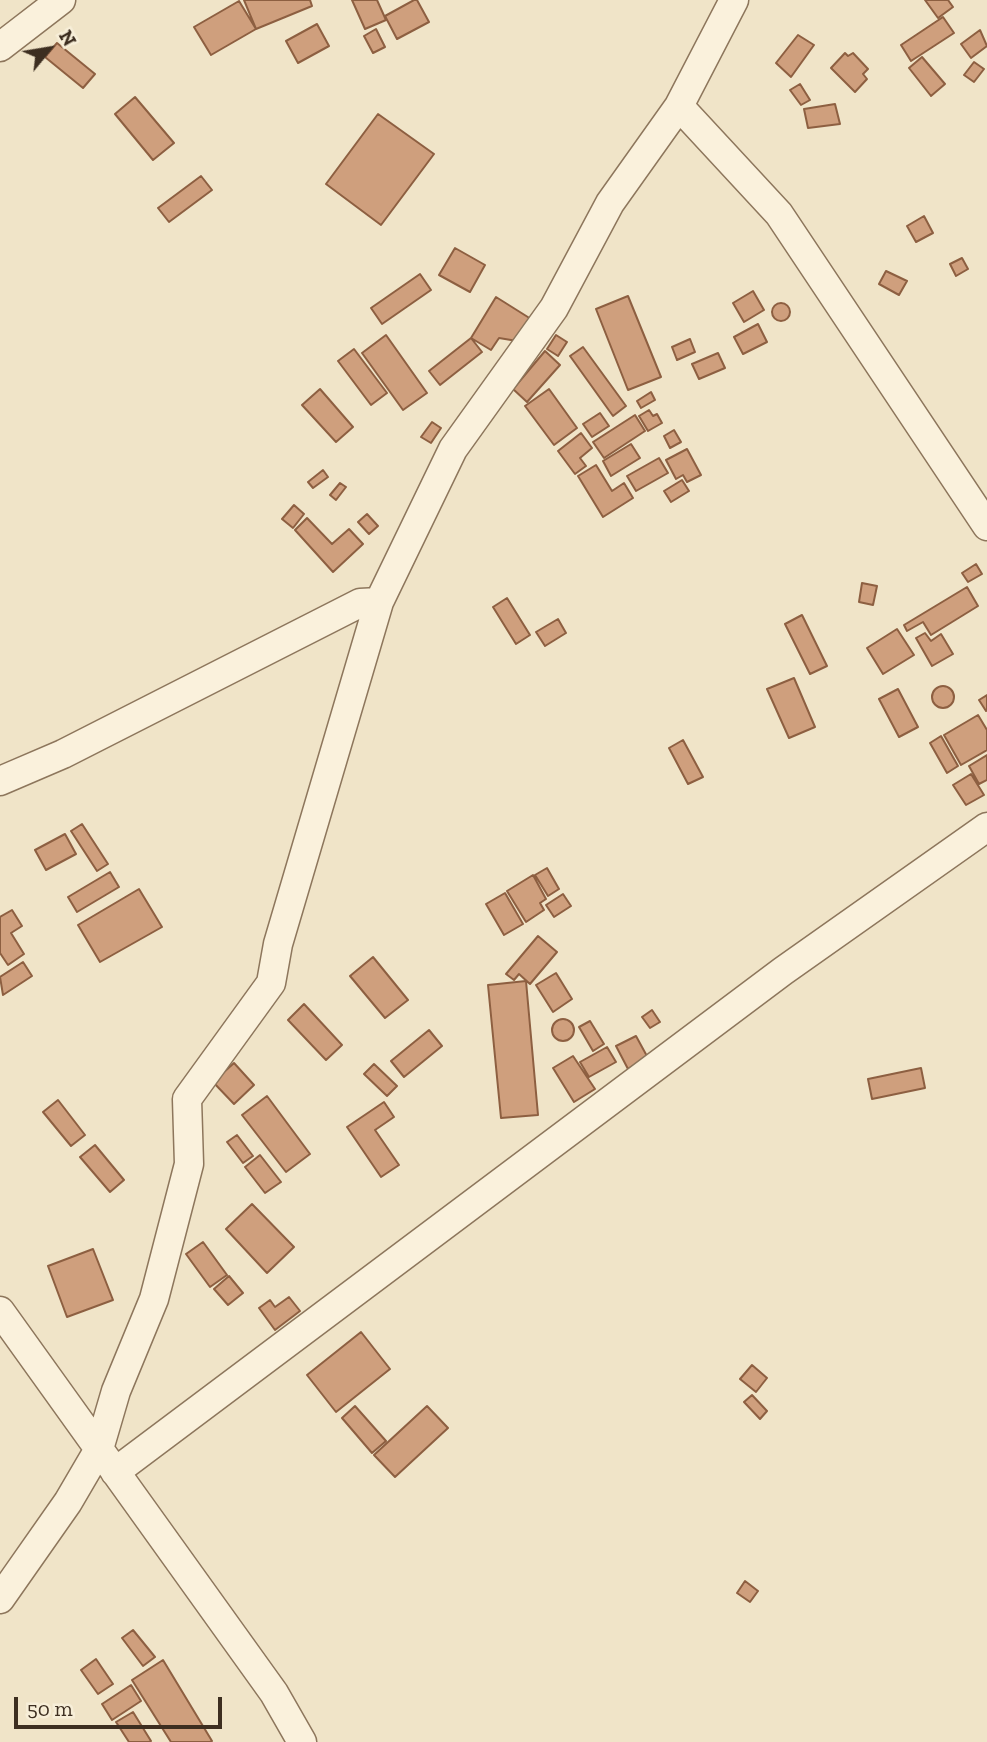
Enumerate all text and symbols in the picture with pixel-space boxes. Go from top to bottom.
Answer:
north arrow [14,14,84,84]
text: N [54,26,81,50]
scale bar [18,1682,226,1726]
text: 50 m [27,1696,73,1721]

